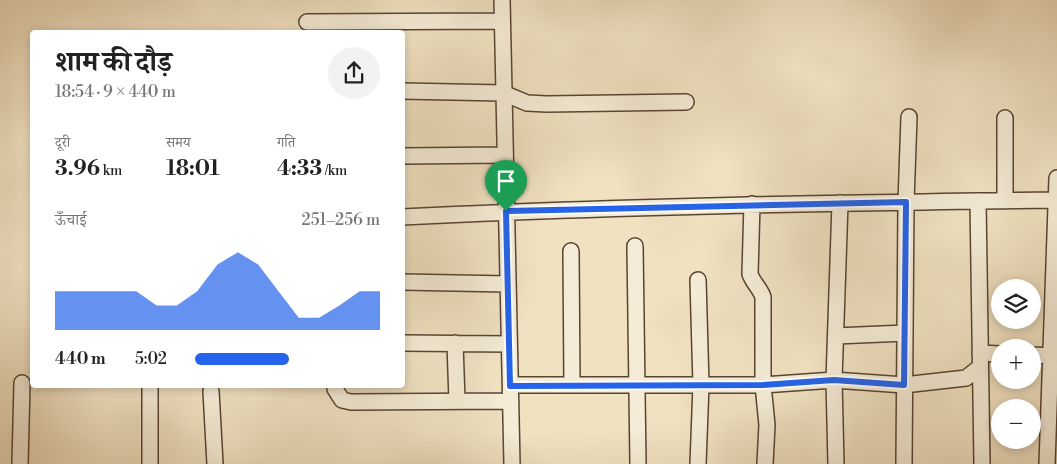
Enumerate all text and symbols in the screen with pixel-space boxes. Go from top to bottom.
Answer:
text: शाम की दौड़ [55,45,172,80]
button: share [328,47,380,99]
text: 18:54 · 9 × 440 m [55,82,176,102]
text: दूरी [55,134,70,152]
text: समय [166,134,191,152]
text: गति [277,134,295,152]
text: 3.96 [55,156,100,182]
text: 18:01 [166,156,220,182]
text: 4:33 [277,156,322,182]
pin [485,160,527,211]
text: km [100,162,122,180]
text: /km [322,162,347,180]
icon: arrive [492,167,520,195]
text: ऊँचाई [55,210,87,230]
text: 251–256 m [302,210,380,230]
map controls [991,279,1041,449]
button: layers [991,279,1041,329]
button: + [991,339,1041,389]
text: 440 m [55,349,105,369]
text: 5:02 [135,349,167,369]
button: − [991,399,1041,449]

